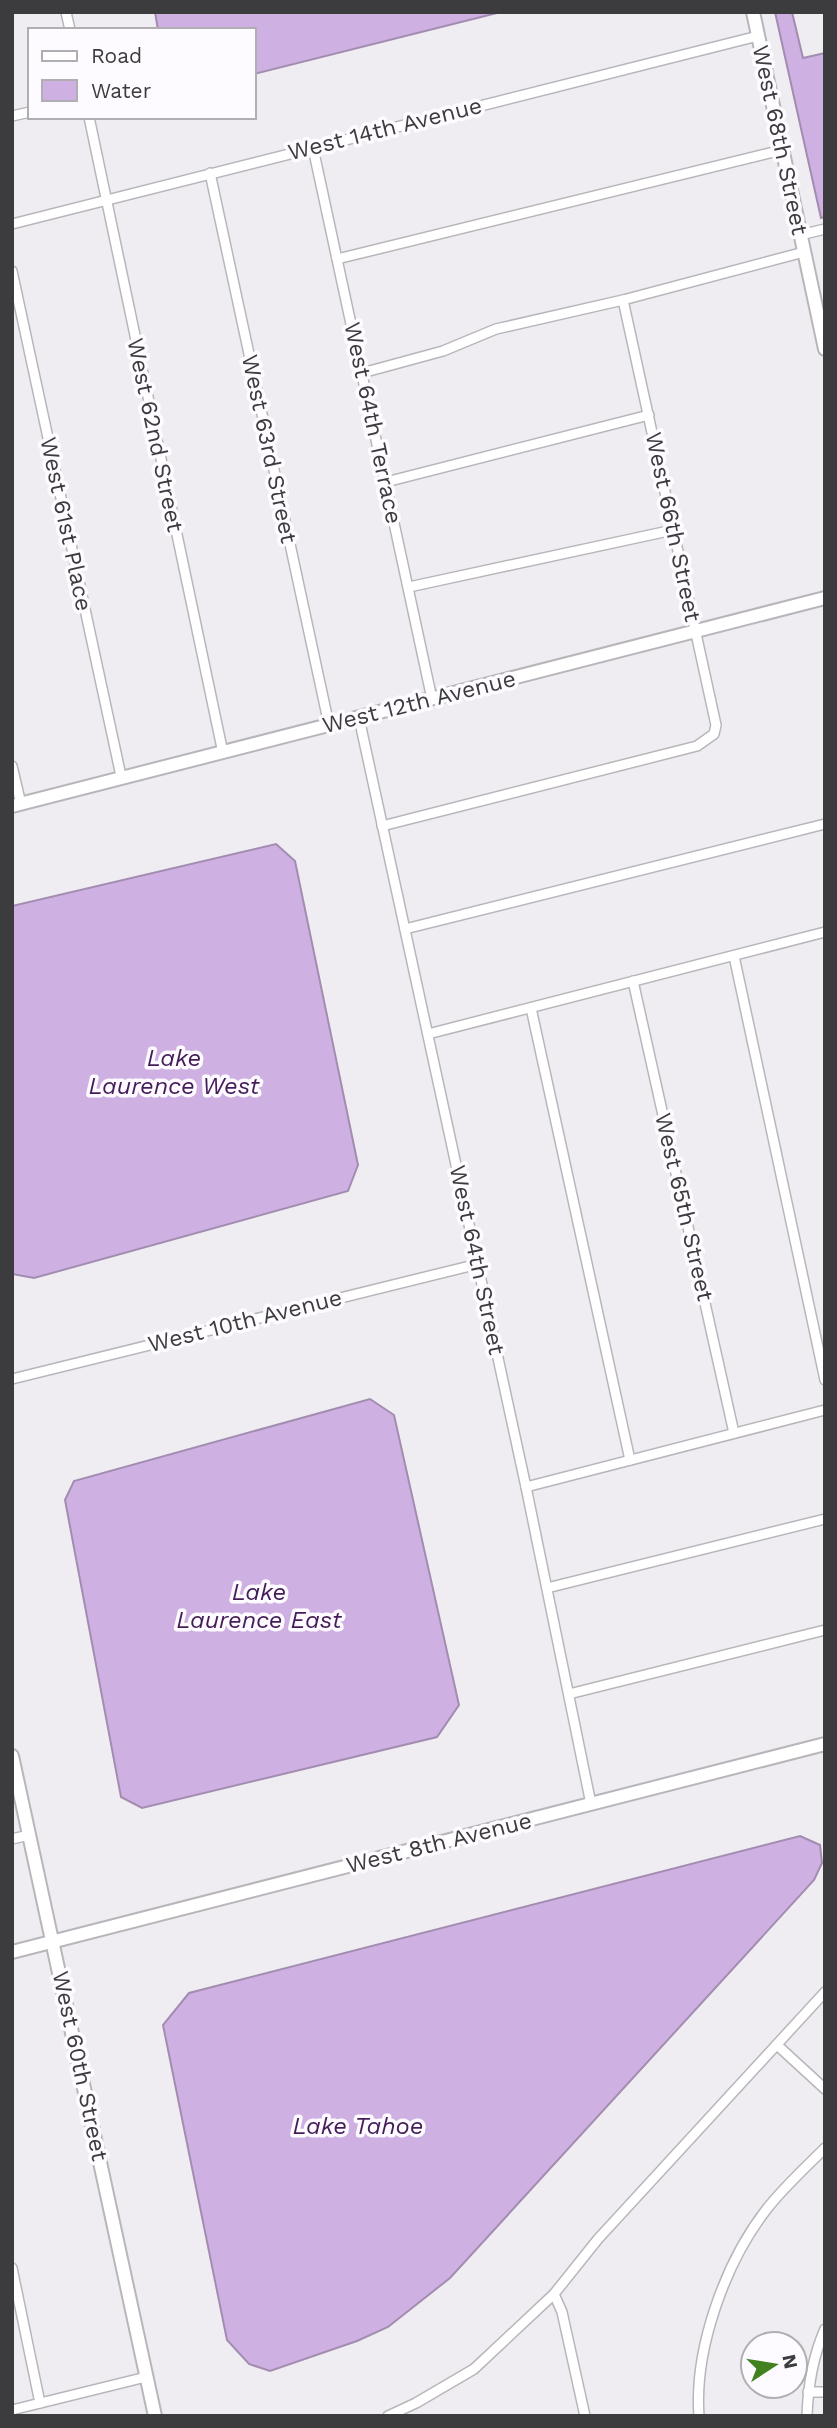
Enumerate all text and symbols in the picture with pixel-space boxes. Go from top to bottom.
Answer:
legend [28,28,256,119]
text: Road [91,43,142,68]
street label: West 68th Street [747,43,813,238]
text: Water [91,78,152,103]
street label: West 14th Avenue [285,92,485,166]
street label: West 64th Terrace [338,320,408,526]
street label: West 62nd Street [121,336,189,535]
street label: West 63rd Street [236,352,302,546]
street label: West 66th Street [640,430,706,625]
street label: West 61st Place [34,435,98,613]
street label: West 12th Avenue [320,665,518,739]
water label: Lake Laurence West [88,1044,261,1100]
street label: West 65th Street [649,1110,719,1304]
street label: West 64th Street [444,1163,510,1358]
street label: West 10th Avenue [145,1284,345,1358]
water label: Lake Laurence East [176,1578,343,1634]
street label: West 8th Avenue [343,1807,535,1879]
street label: West 60th Street [47,1969,113,2164]
water label: Lake Tahoe [292,2112,424,2140]
north arrow [739,2330,809,2400]
text: N [777,2352,803,2371]

